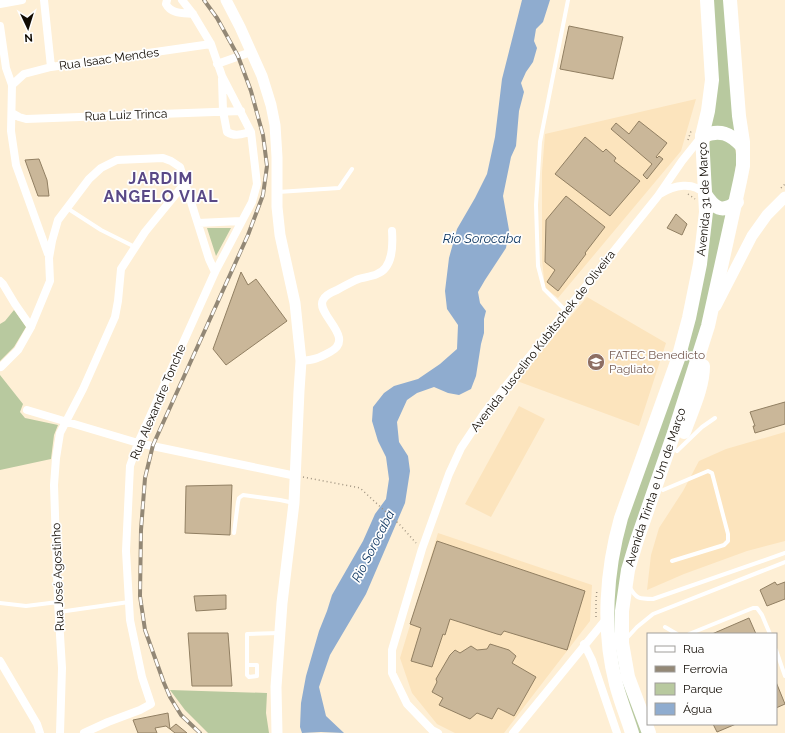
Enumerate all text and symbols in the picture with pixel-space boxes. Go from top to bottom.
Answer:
north arrow [8,8,48,48]
text: N [24,31,33,44]
street label: Rua Isaac Mendes [58,45,160,73]
street label: Rua Luiz Trinca [84,107,168,123]
street label: Avenida 31 de Março [694,142,713,257]
district label: JARDIM ANGELO VIAL [103,169,219,206]
water label: Rio Sorocaba [443,231,521,246]
street label: Avenida Juscelino Kubitschek de Oliveira [468,248,618,434]
street label: Rua Alexandre Tonche [127,342,189,462]
place label: FATEC Benedicto Pagliato [609,348,705,376]
school or university icon: FATEC Benedicto Pagliato [586,352,606,372]
street label: Avenida Trinta e Um de Março [622,406,689,568]
water label: Rio Sorocaba [349,507,398,584]
street label: Rua José Agostinho [49,523,67,631]
legend [647,633,777,725]
text: Rua [683,642,704,656]
text: Ferrovia [683,662,727,676]
text: Parque [683,682,723,696]
text: Água [683,702,712,716]

